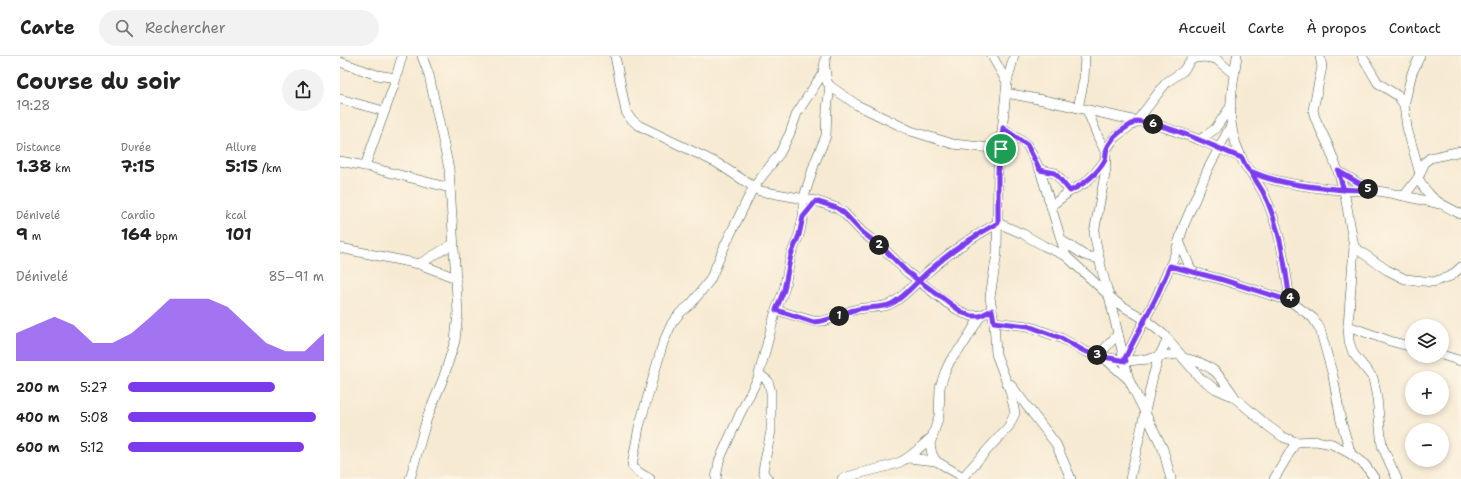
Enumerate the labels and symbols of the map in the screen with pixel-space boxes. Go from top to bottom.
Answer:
pin: 6 [1143,114,1163,134]
pin [984,132,1018,166]
pin: 5 [1358,179,1378,199]
pin: 2 [869,235,889,255]
pin: 4 [1280,288,1300,308]
pin: 1 [829,306,849,326]
pin: 3 [1087,345,1107,365]

